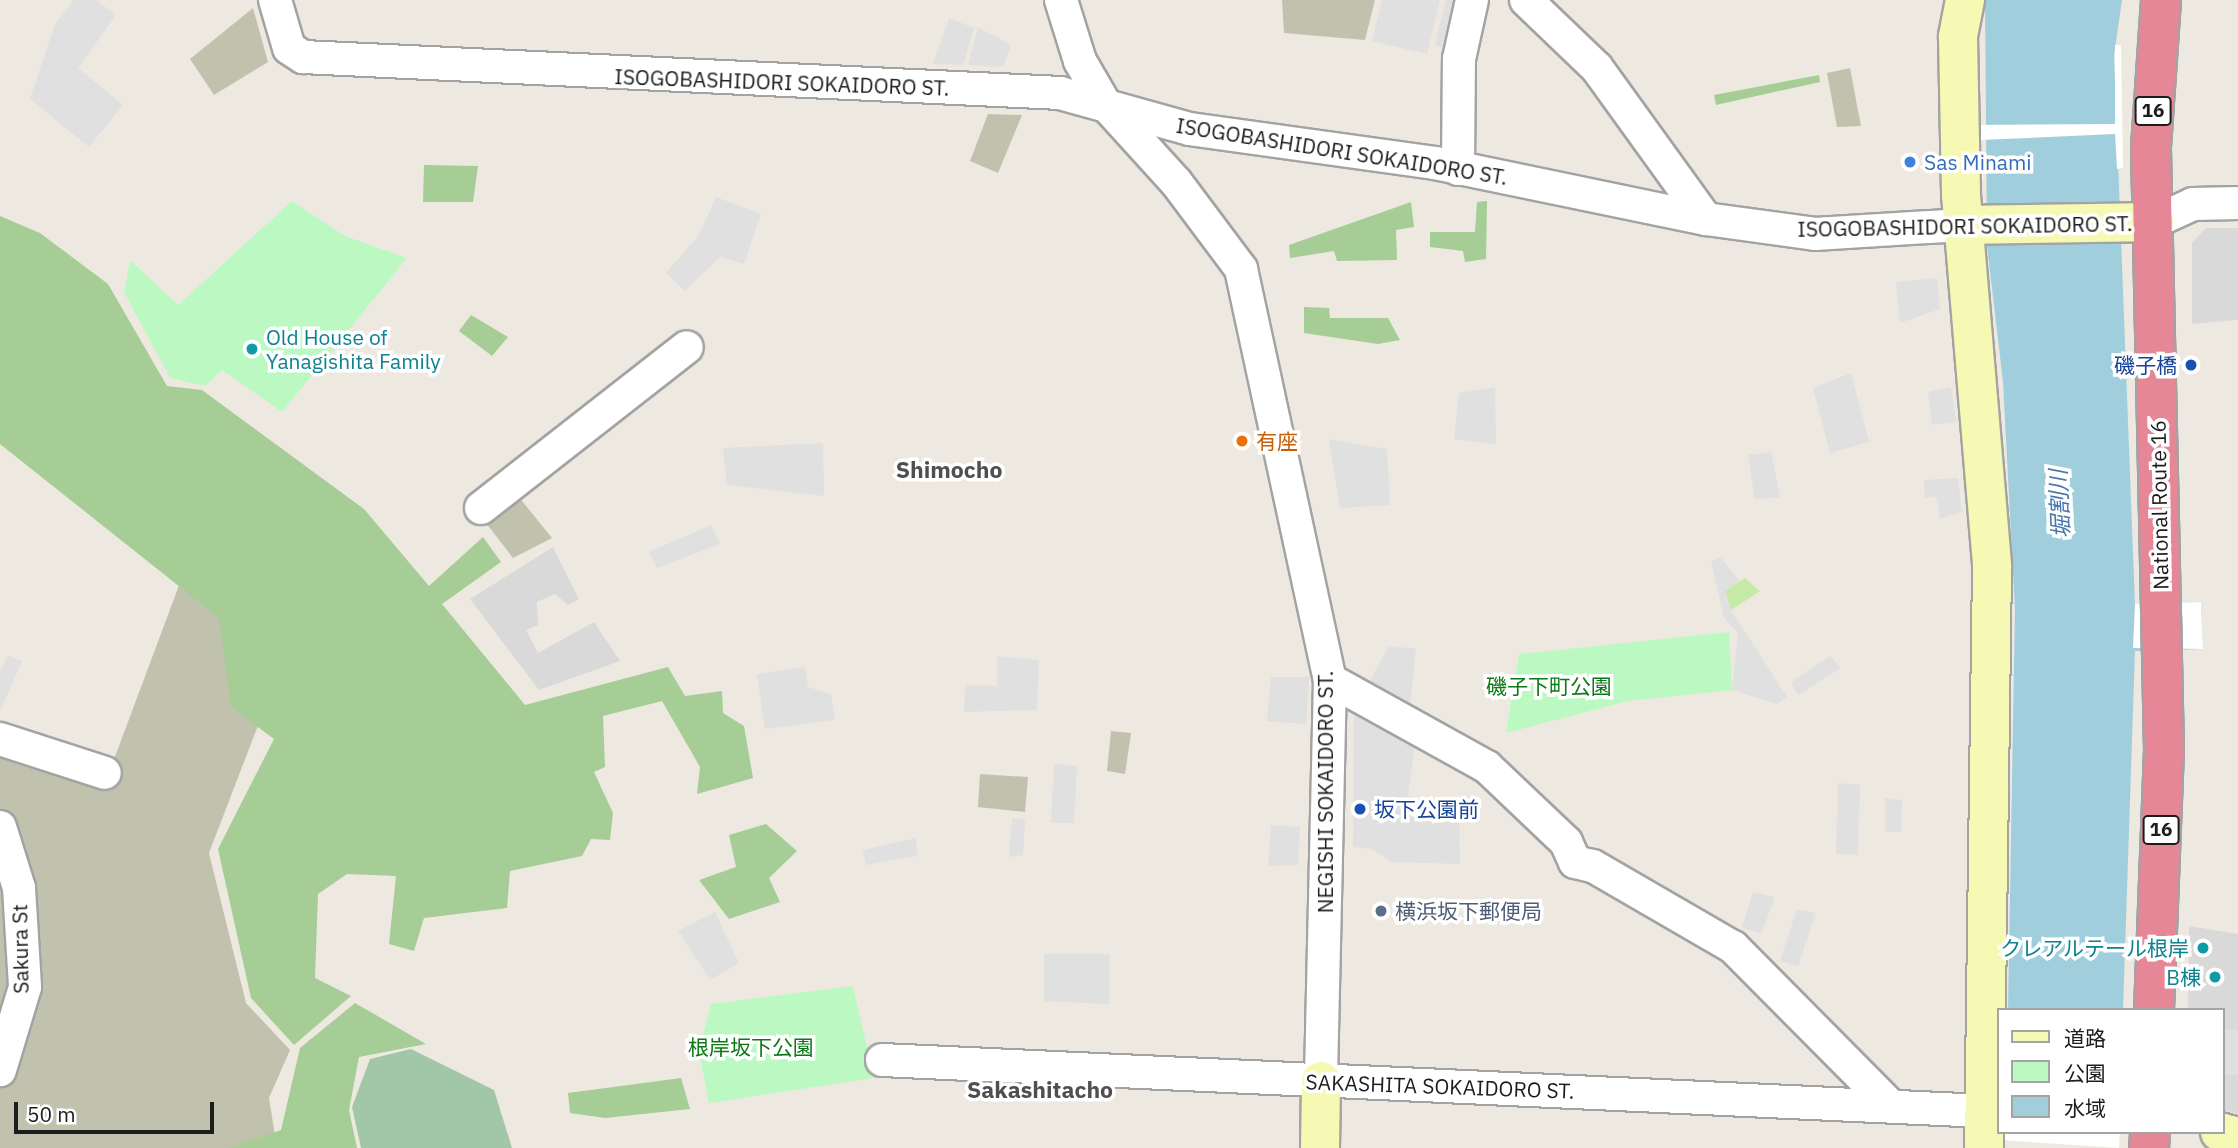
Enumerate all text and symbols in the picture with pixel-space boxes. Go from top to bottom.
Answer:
street label: ISOGOBASHIDORI SOKAIDORO ST. [614,64,950,100]
road number: 16 [2134,96,2172,127]
street label: ISOGOBASHIDORI SOKAIDORO ST. [1174,112,1510,190]
place label: Sas Minami [1924,149,2032,175]
marker: Sas Minami [1902,154,1918,170]
street label: ISOGOBASHIDORI SOKAIDORO ST. [1797,210,2133,242]
place label: Old House of Yanagishita Family [266,324,441,374]
marker: Old House of Yanagishita Family [244,341,260,357]
place label: 磯子橋 [2114,352,2177,378]
marker: 磯子橋 [2183,357,2199,373]
street label: National Route 16 [2145,420,2173,590]
place label: 有座 [1256,428,1298,454]
marker: 有座 [1234,433,1250,449]
district label: Shimocho [896,455,1002,483]
water label: 堀割川 [2043,469,2075,539]
street label: NEGISHI SOKAIDORO ST. [1312,671,1338,913]
park label: 磯子下町公園 [1486,673,1612,699]
place label: 坂下公園前 [1374,796,1479,822]
marker: 坂下公園前 [1352,801,1368,817]
road number: 16 [2142,814,2180,846]
place label: 横浜坂下郵便局 [1395,898,1542,924]
marker: 横浜坂下郵便局 [1373,903,1389,919]
street label: Sakura St [7,904,33,994]
place label: クレアルテール根岸 [2000,935,2189,961]
marker: クレアルテール根岸 [2195,940,2211,956]
place label: B棟 [2166,964,2201,990]
marker: B棟 [2207,969,2223,985]
legend [1996,1008,2224,1134]
text: 道路 [2064,1024,2106,1052]
park label: 根岸坂下公園 [688,1034,814,1060]
text: 公園 [2064,1059,2106,1087]
street label: SAKASHITA SOKAIDORO ST. [1305,1069,1575,1103]
district label: Sakashitacho [967,1075,1113,1103]
scale bar [18,1088,217,1132]
text: 水域 [2064,1094,2106,1122]
text: 50 m [27,1100,76,1128]

